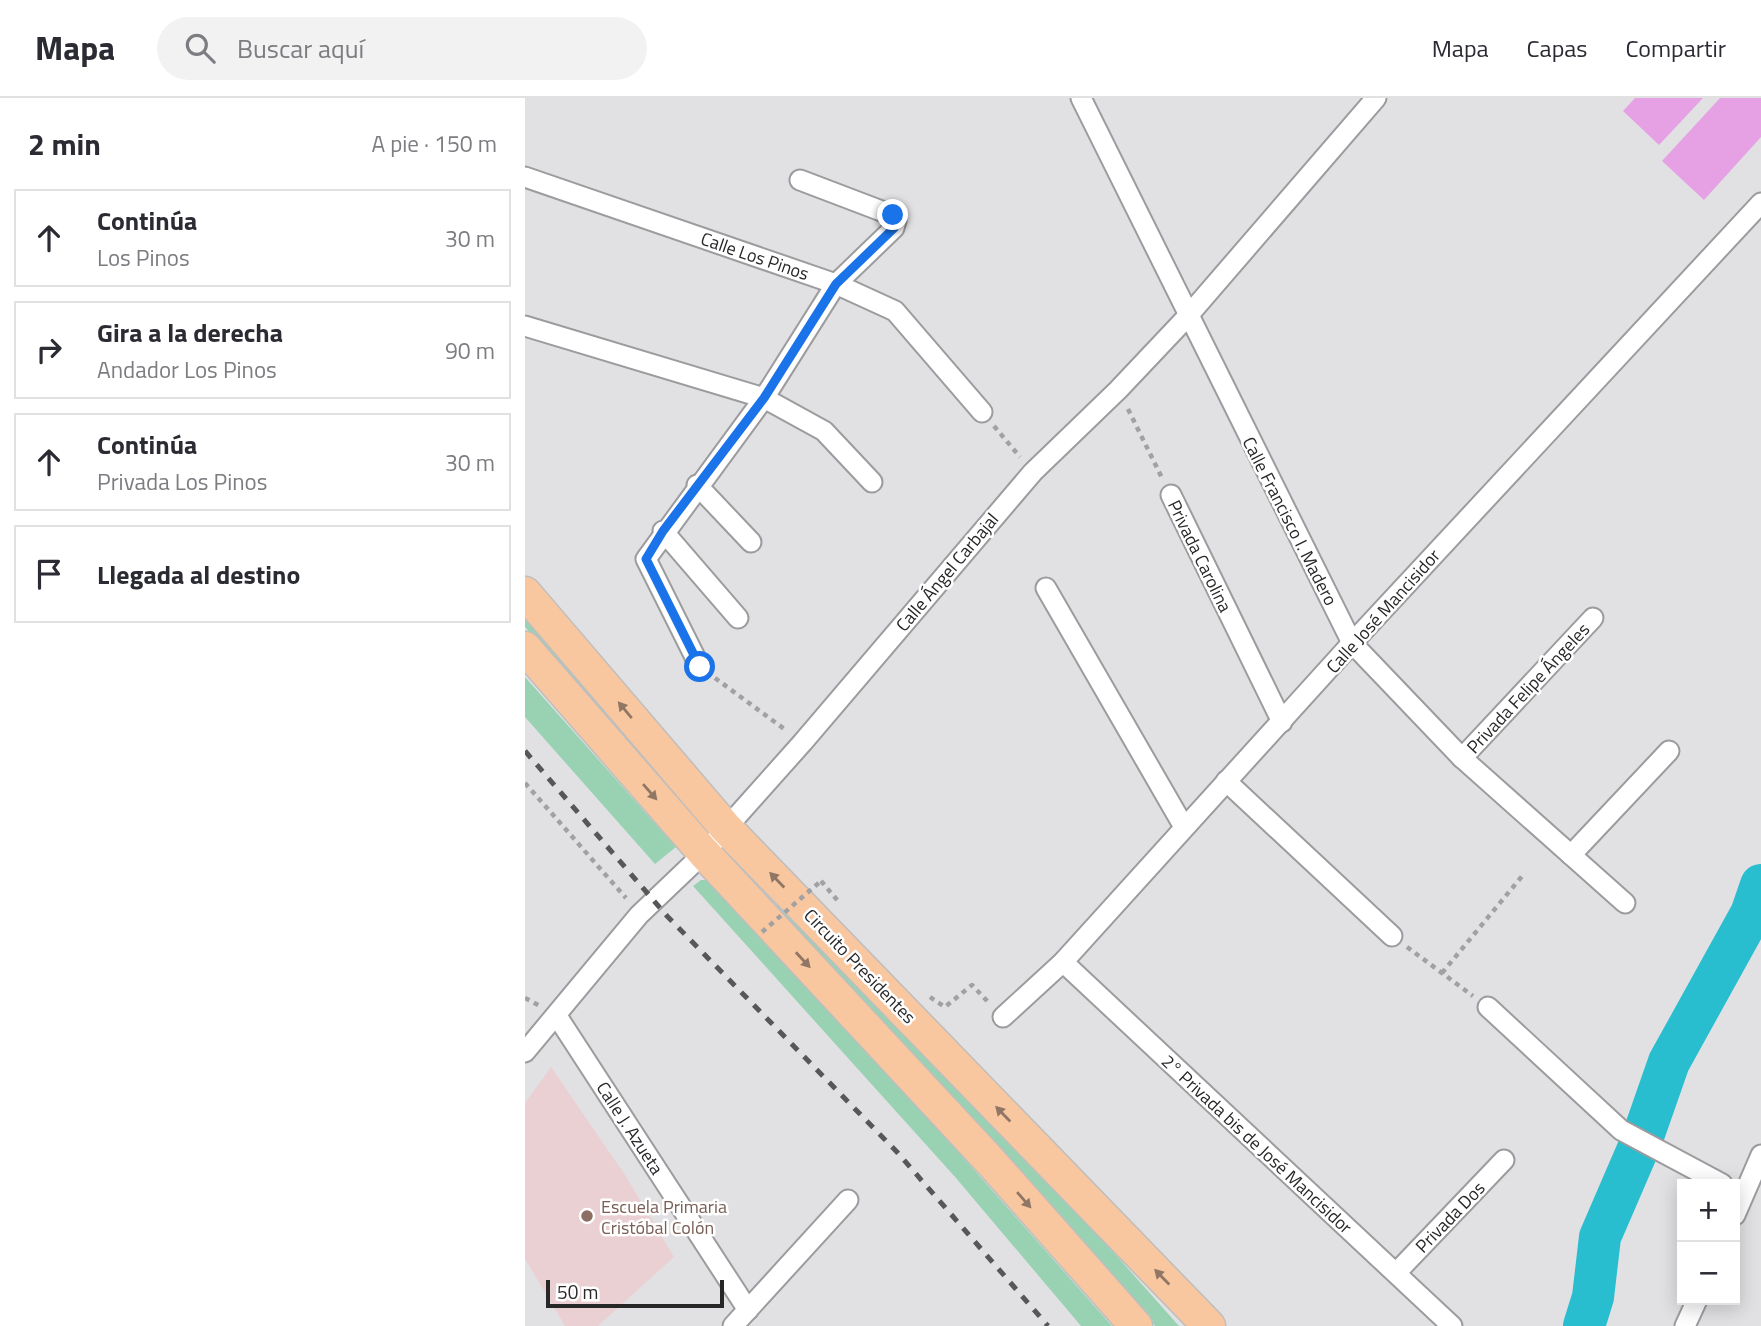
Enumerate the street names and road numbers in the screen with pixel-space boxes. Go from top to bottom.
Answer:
street label: Calle Los Pinos [697,225,813,287]
street label: Calle Francisco I. Madero [1236,432,1344,610]
street label: Privada Carolina [1161,495,1239,617]
street label: Calle Ángel Carbajal [889,507,1005,637]
street label: Calle José Mancisidor [1320,543,1446,679]
street label: Privada Felipe Ángeles [1460,617,1596,759]
street label: Circuito Presidentes [798,902,922,1030]
street label: 2° Privada bis de José Mancisidor [1155,1048,1359,1240]
street label: Calle J. Azueta [590,1076,670,1180]
street label: Privada Dos [1409,1175,1491,1259]

